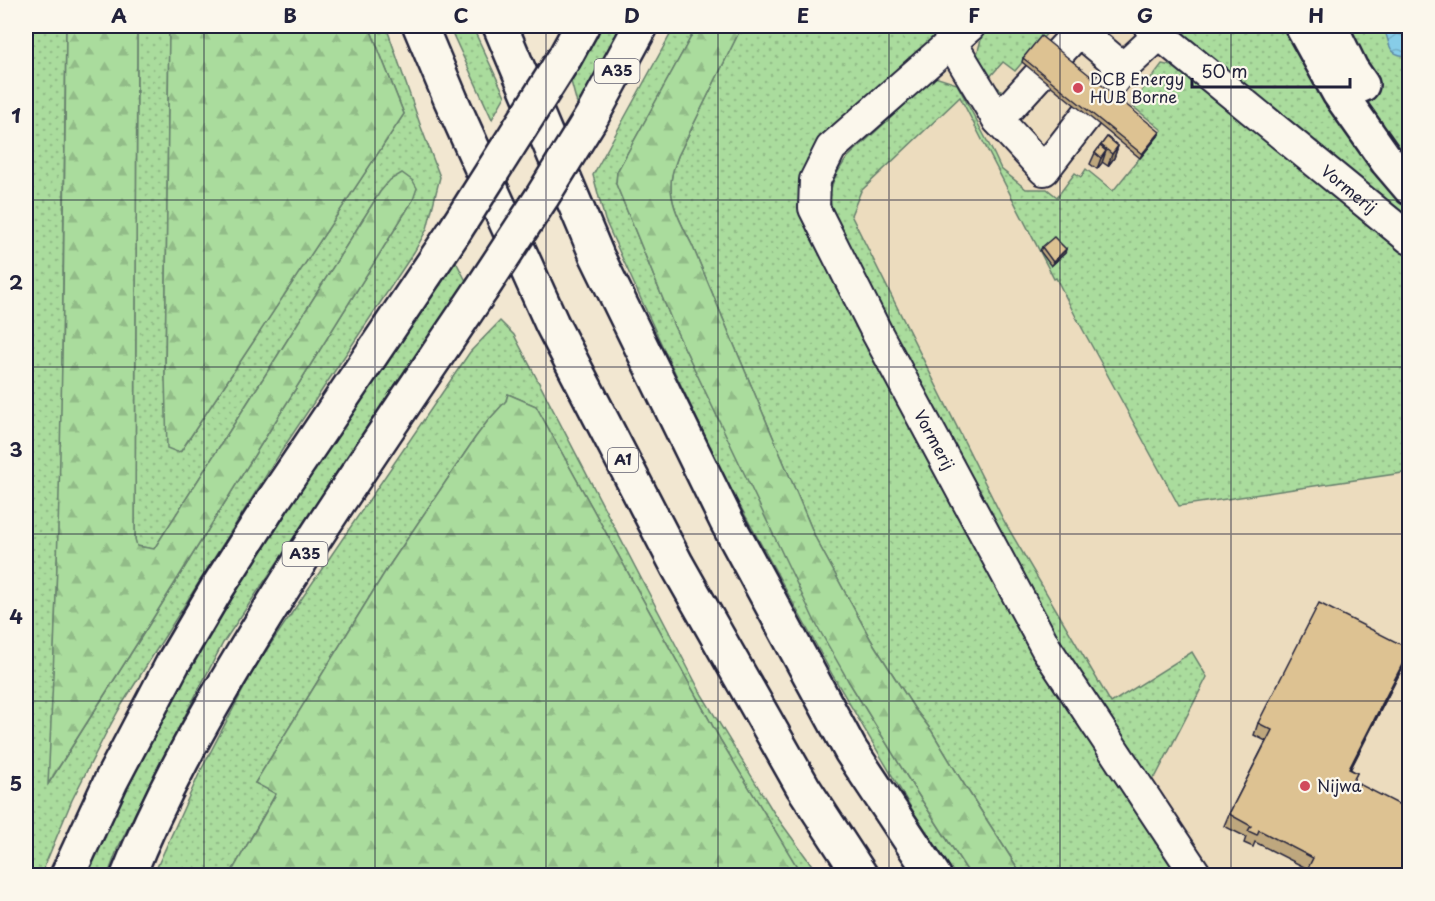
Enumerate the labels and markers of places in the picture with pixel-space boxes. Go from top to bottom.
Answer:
place label: DCB Energy HUB Borne [1090,66,1184,108]
marker: DCB Energy HUB Borne [1071,81,1085,95]
place label: Nijwa [1317,773,1361,797]
marker: Nijwa [1298,779,1312,793]

